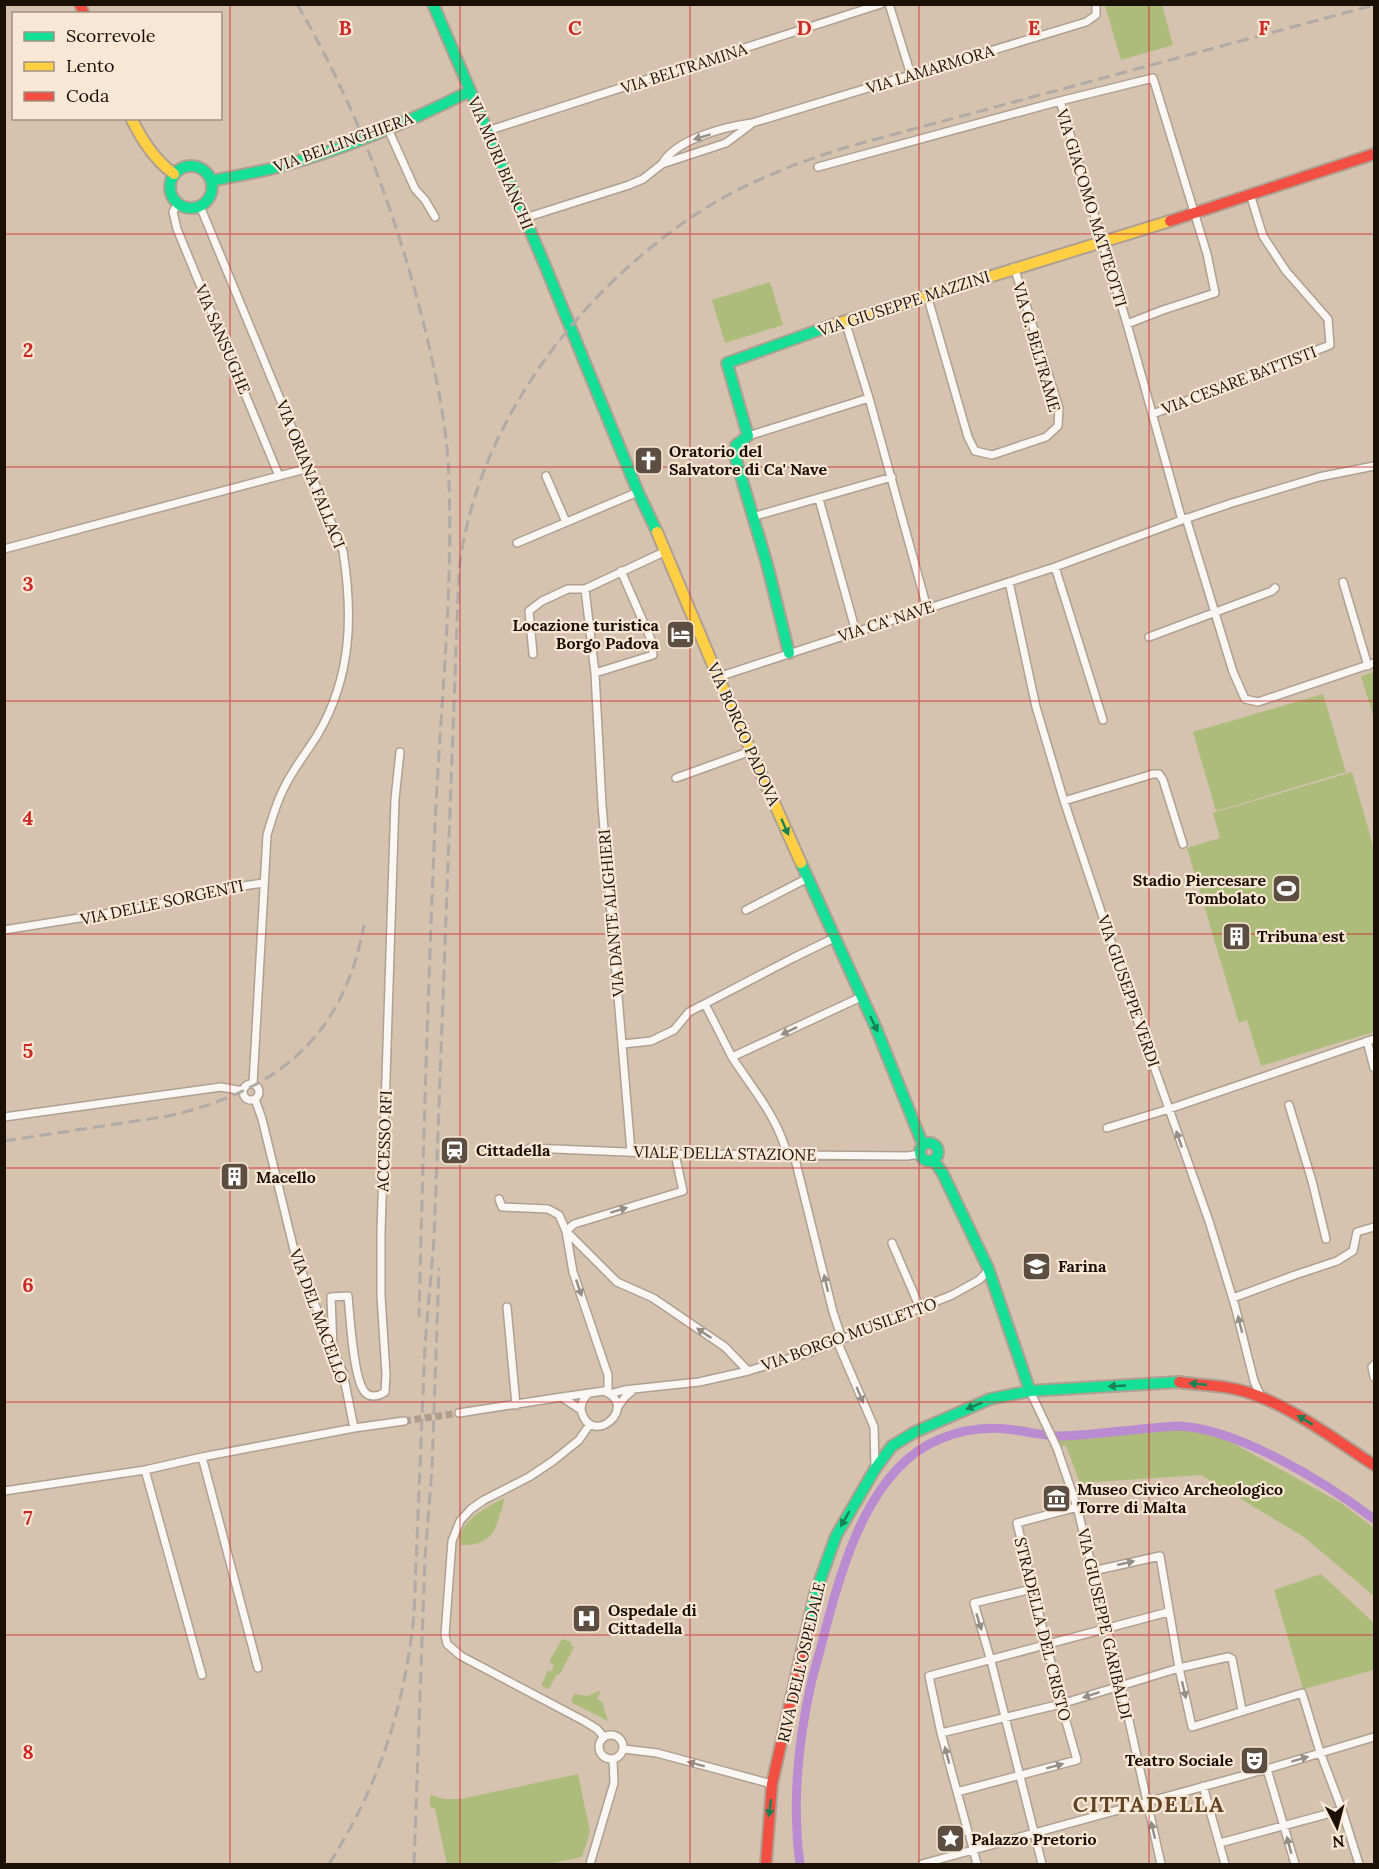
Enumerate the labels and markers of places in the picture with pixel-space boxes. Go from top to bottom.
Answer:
place label: Oratorio del Salvatore di Ca' Nave [669,441,827,479]
church icon: Oratorio del Salvatore di Ca' Nave [632,444,664,476]
place label: Locazione turistica Borgo Padova [512,615,660,653]
hotel icon: Locazione turistica Borgo Padova [664,618,696,650]
place label: Stadio Piercesare Tombolato [1133,870,1266,908]
sports icon: Stadio Piercesare Tombolato [1271,873,1303,905]
building icon: Tribuna est [1220,920,1252,952]
place label: Tribuna est [1257,926,1345,946]
station icon: Cittadella [439,1134,471,1166]
place label: Cittadella [476,1140,551,1160]
building icon: Macello [219,1161,251,1193]
place label: Macello [256,1167,316,1187]
school or university icon: Farina [1021,1250,1053,1282]
place label: Farina [1058,1256,1107,1276]
place label: Museo Civico Archeologico Torre di Malta [1077,1479,1283,1517]
museum icon: Museo Civico Archeologico Torre di Malta [1040,1482,1072,1514]
place label: Ospedale di Cittadella [608,1600,697,1638]
hospital icon: Ospedale di Cittadella [571,1603,603,1635]
theatre icon: Teatro Sociale [1238,1744,1270,1776]
place label: Teatro Sociale [1125,1750,1233,1770]
place icon: Palazzo Pretorio [934,1823,966,1855]
place label: Palazzo Pretorio [971,1829,1097,1849]

